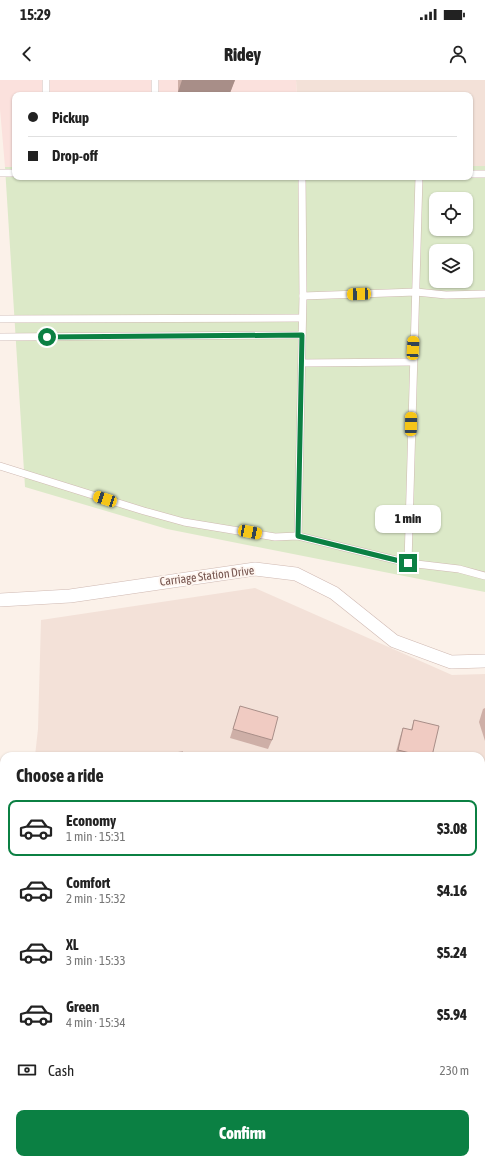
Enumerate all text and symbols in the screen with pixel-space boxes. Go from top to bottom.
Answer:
text: 15:29 [20,6,51,23]
icon: back [16,43,38,65]
icon: person [447,43,469,65]
text: Ridey [224,44,261,65]
text: Pickup [52,109,89,126]
text: Drop-off [52,147,98,164]
map controls [429,192,473,288]
button: locate [429,192,473,236]
button: layers [429,244,473,288]
car [347,288,371,300]
route start [38,328,56,346]
car [406,336,420,360]
car [405,412,417,436]
car [92,490,118,508]
callout: 1 min [375,505,441,533]
text: 1 min [395,511,421,526]
car [237,524,263,540]
route end [399,554,417,572]
street label: Carriage Station Drive [159,563,255,589]
text: Choose a ride [16,765,104,786]
icon: car [18,810,54,846]
text: Economy [66,812,116,829]
text: $3.08 [437,820,467,837]
text: 1 min · 15:31 [66,829,126,844]
icon: car [18,872,54,908]
text: Comfort [66,874,110,891]
text: $4.16 [437,882,467,899]
text: 2 min · 15:32 [66,891,126,906]
icon: car [18,934,54,970]
text: XL [66,936,79,953]
text: $5.24 [437,944,467,961]
text: 3 min · 15:33 [66,953,126,968]
icon: car [18,996,54,1032]
text: Green [66,998,99,1015]
text: $5.94 [437,1006,467,1023]
text: 4 min · 15:34 [66,1015,126,1030]
icon: cash [16,1059,38,1081]
text: Cash [48,1062,74,1079]
text: 230 m [440,1063,469,1078]
button: Confirm [16,1110,469,1156]

